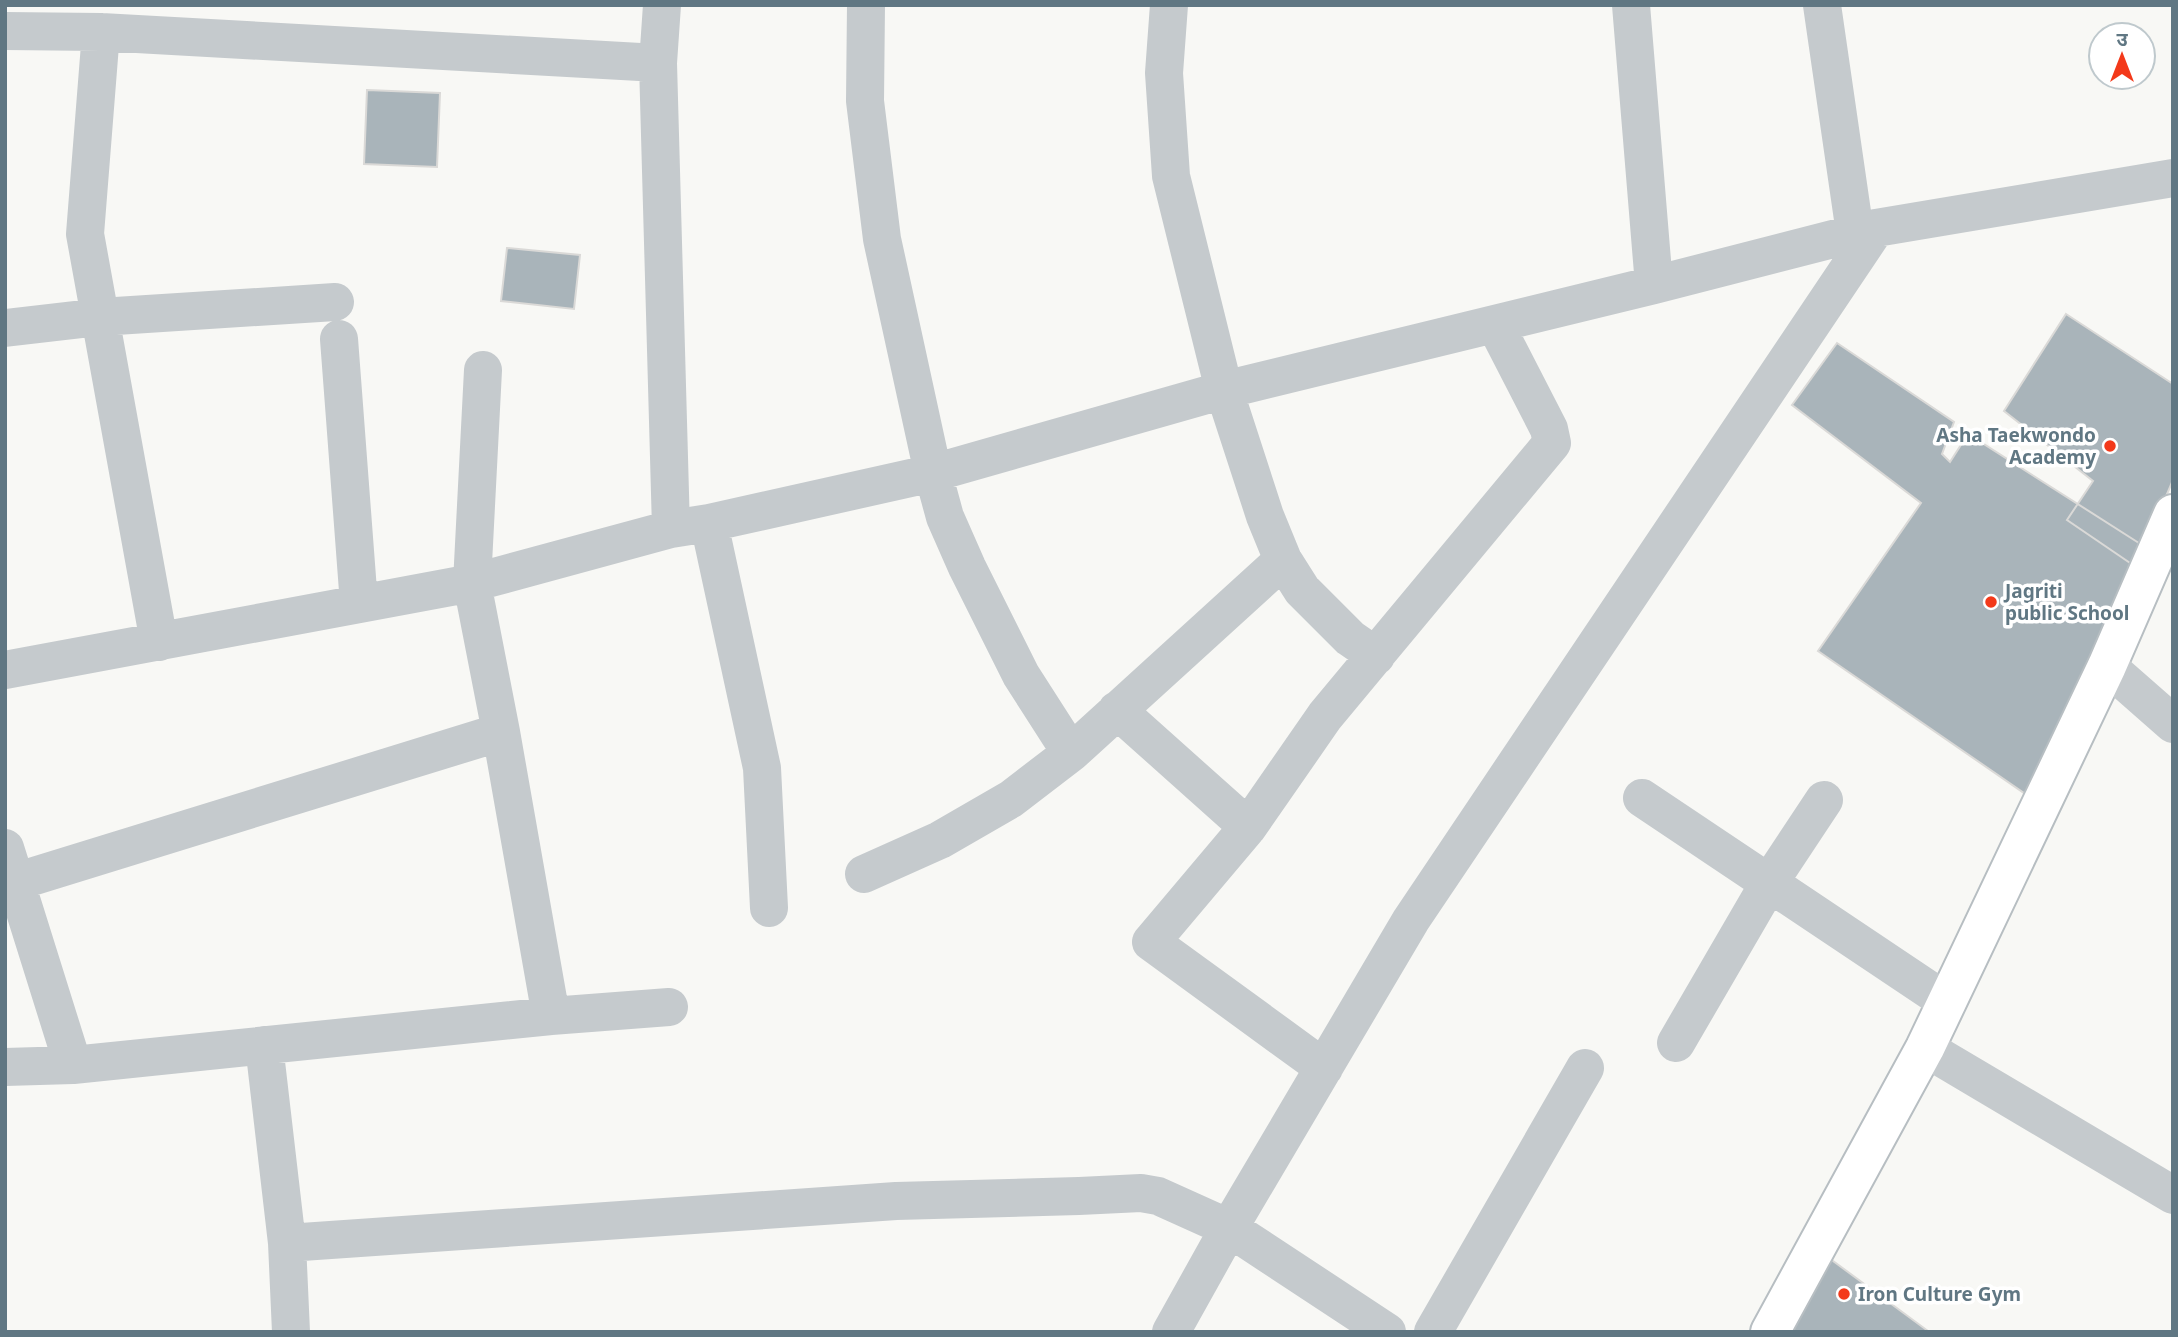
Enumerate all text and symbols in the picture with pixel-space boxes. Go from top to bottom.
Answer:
north arrow [2087,21,2157,91]
text: उ [2116,26,2128,52]
place label: Asha Taekwondo Academy [1936,422,2096,470]
marker: Asha Taekwondo Academy [2102,438,2118,454]
place label: Jagriti public School [2003,578,2130,626]
marker: Jagriti public School [1983,594,1999,610]
place label: Iron Culture Gym [1858,1281,2021,1307]
marker: Iron Culture Gym [1836,1286,1852,1302]

